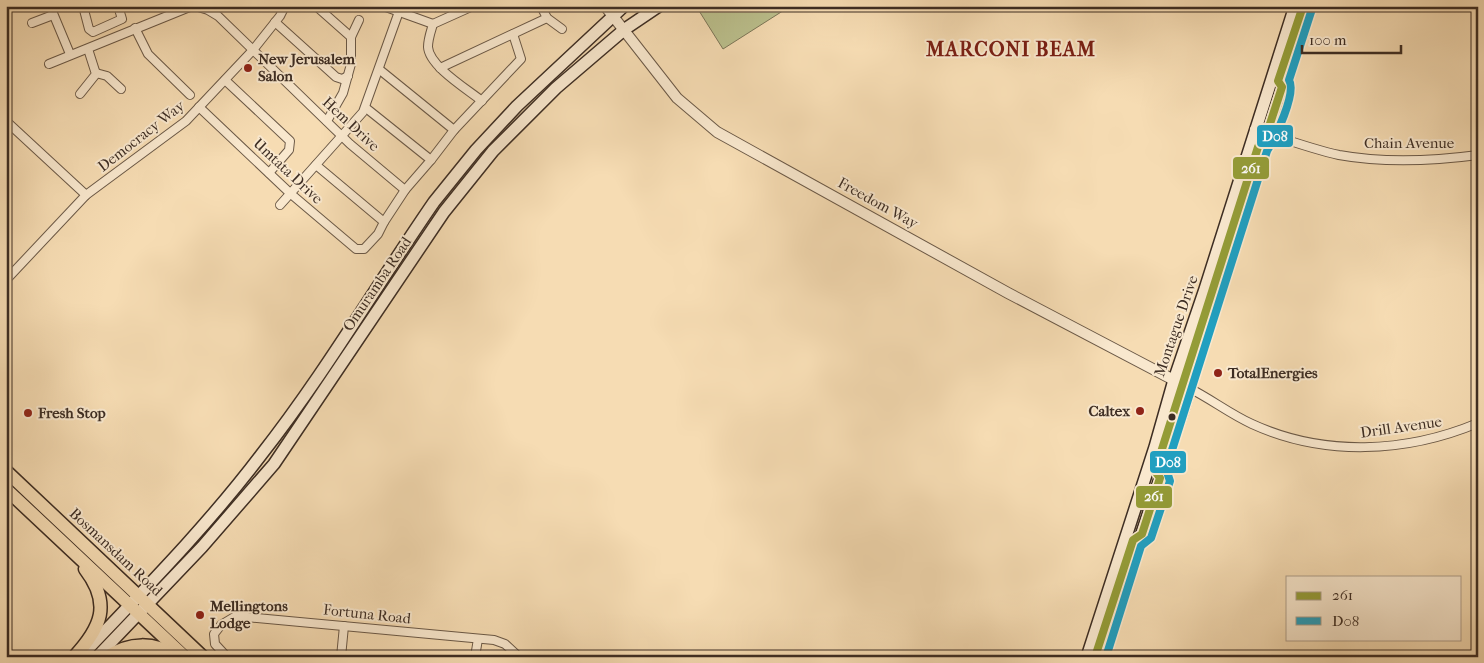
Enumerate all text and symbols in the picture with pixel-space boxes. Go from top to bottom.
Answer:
scale bar [1302,22,1400,54]
text: 100 m [1309,31,1347,49]
district label: MARCONI BEAM [925,38,1096,61]
place label: New Jerusalem Salon [258,50,355,85]
marker: New Jerusalem Salon [242,62,254,74]
street label: Hem Drive [319,93,384,155]
street label: Democracy Way [94,96,189,175]
line badge: D08 [1256,124,1294,148]
text: D08 [1262,128,1288,145]
street label: Umtata Drive [250,134,327,208]
street label: Chain Avenue [1364,134,1455,152]
line badge: 261 [1232,156,1270,180]
text: 261 [1241,160,1261,177]
street label: Freedom Way [835,174,922,233]
street label: Omuramba Road [339,233,416,335]
street label: Montague Drive [1150,272,1202,379]
place label: TotalEnergies [1227,364,1318,382]
marker: TotalEnergies [1212,367,1224,379]
place label: Caltex [1088,402,1130,420]
place label: Fresh Stop [37,404,106,422]
marker: Caltex [1134,405,1146,417]
marker: Fresh Stop [22,407,34,419]
unlabelled marker [1167,412,1177,422]
street label: Drill Avenue [1359,412,1444,442]
line badge: D08 [1149,450,1187,474]
text: D08 [1155,454,1181,471]
line badge: 261 [1135,485,1173,509]
text: 261 [1144,488,1164,505]
street label: Bosmansdam Road [66,504,167,600]
legend [1286,576,1462,640]
text: 261 [1332,586,1353,604]
place label: Mellingtons Lodge [209,597,288,632]
street label: Fortuna Road [322,600,413,628]
marker: Mellingtons Lodge [194,609,206,621]
text: D08 [1332,612,1359,630]

